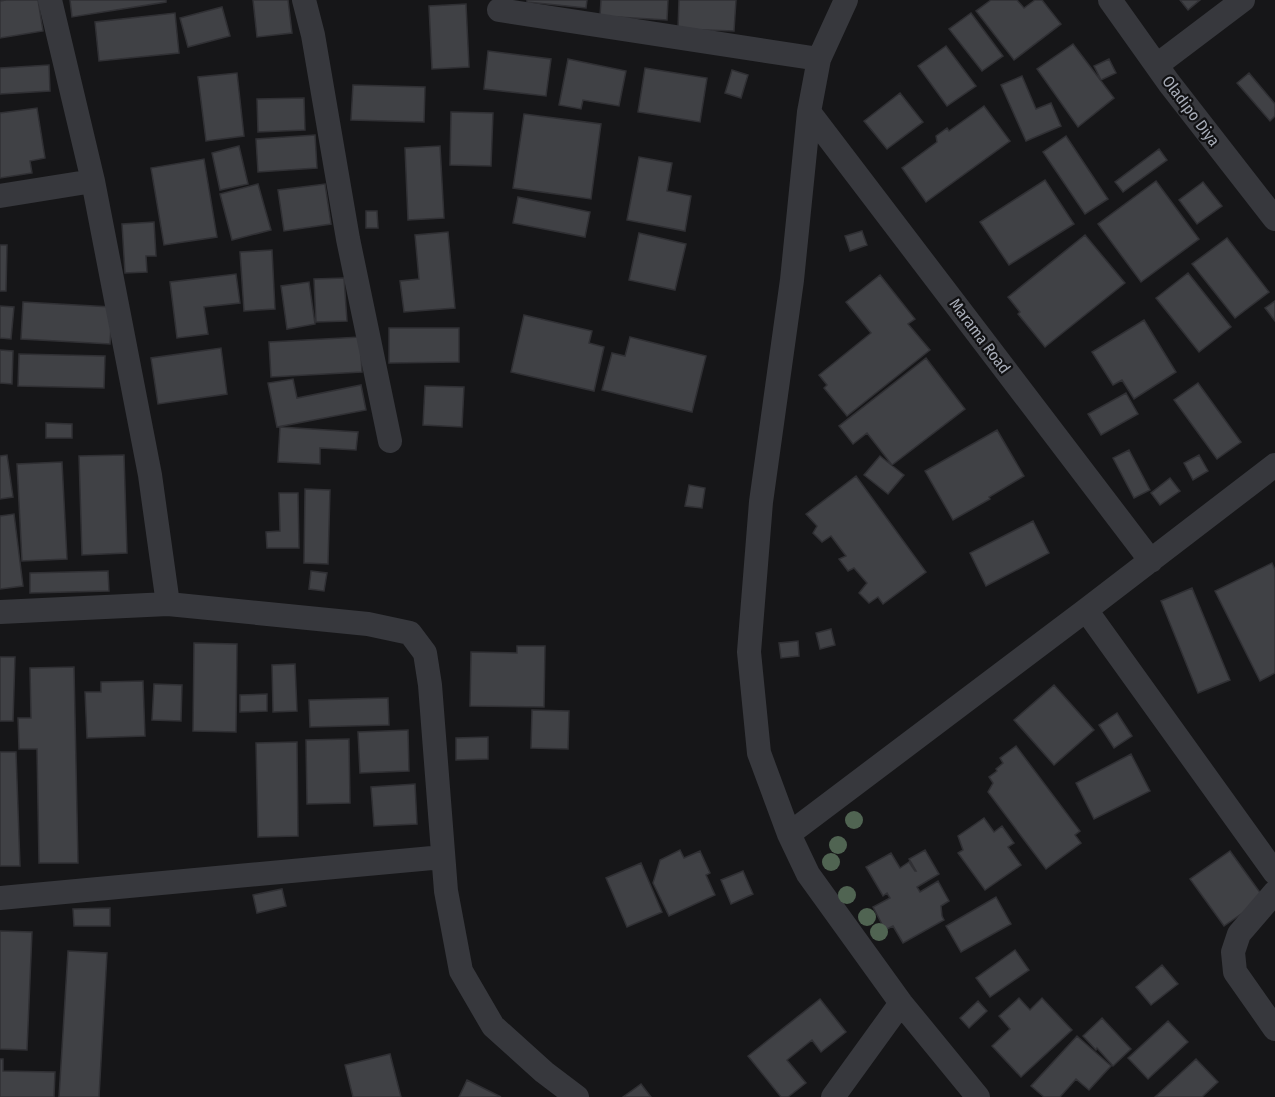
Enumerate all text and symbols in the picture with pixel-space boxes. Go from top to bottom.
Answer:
street label: Oladipo Diya [1158,72,1224,150]
street label: Marama Road [946,295,1014,377]

